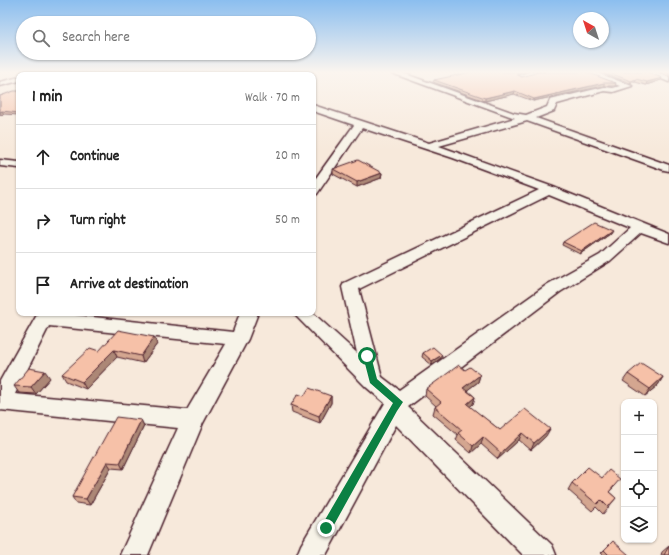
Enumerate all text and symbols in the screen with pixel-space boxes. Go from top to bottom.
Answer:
north arrow [573,12,609,48]
search box [16,16,316,60]
icon: search [30,27,52,49]
text: Search here [62,27,130,49]
text: 1 min [32,86,62,110]
text: Walk · 70 m [245,89,300,108]
icon: ahead [32,146,54,168]
text: Continue [70,146,119,168]
text: 20 m [275,147,300,166]
icon: right [32,210,54,232]
text: Turn right [70,210,126,232]
text: 50 m [275,211,300,230]
icon: arrive [32,274,54,296]
text: Arrive at destination [70,274,188,296]
route start [358,347,376,365]
map controls [621,399,657,543]
button: + [621,399,657,435]
button: − [621,435,657,471]
button: locate [621,471,657,507]
button: layers [621,507,657,543]
route end [317,519,335,537]

